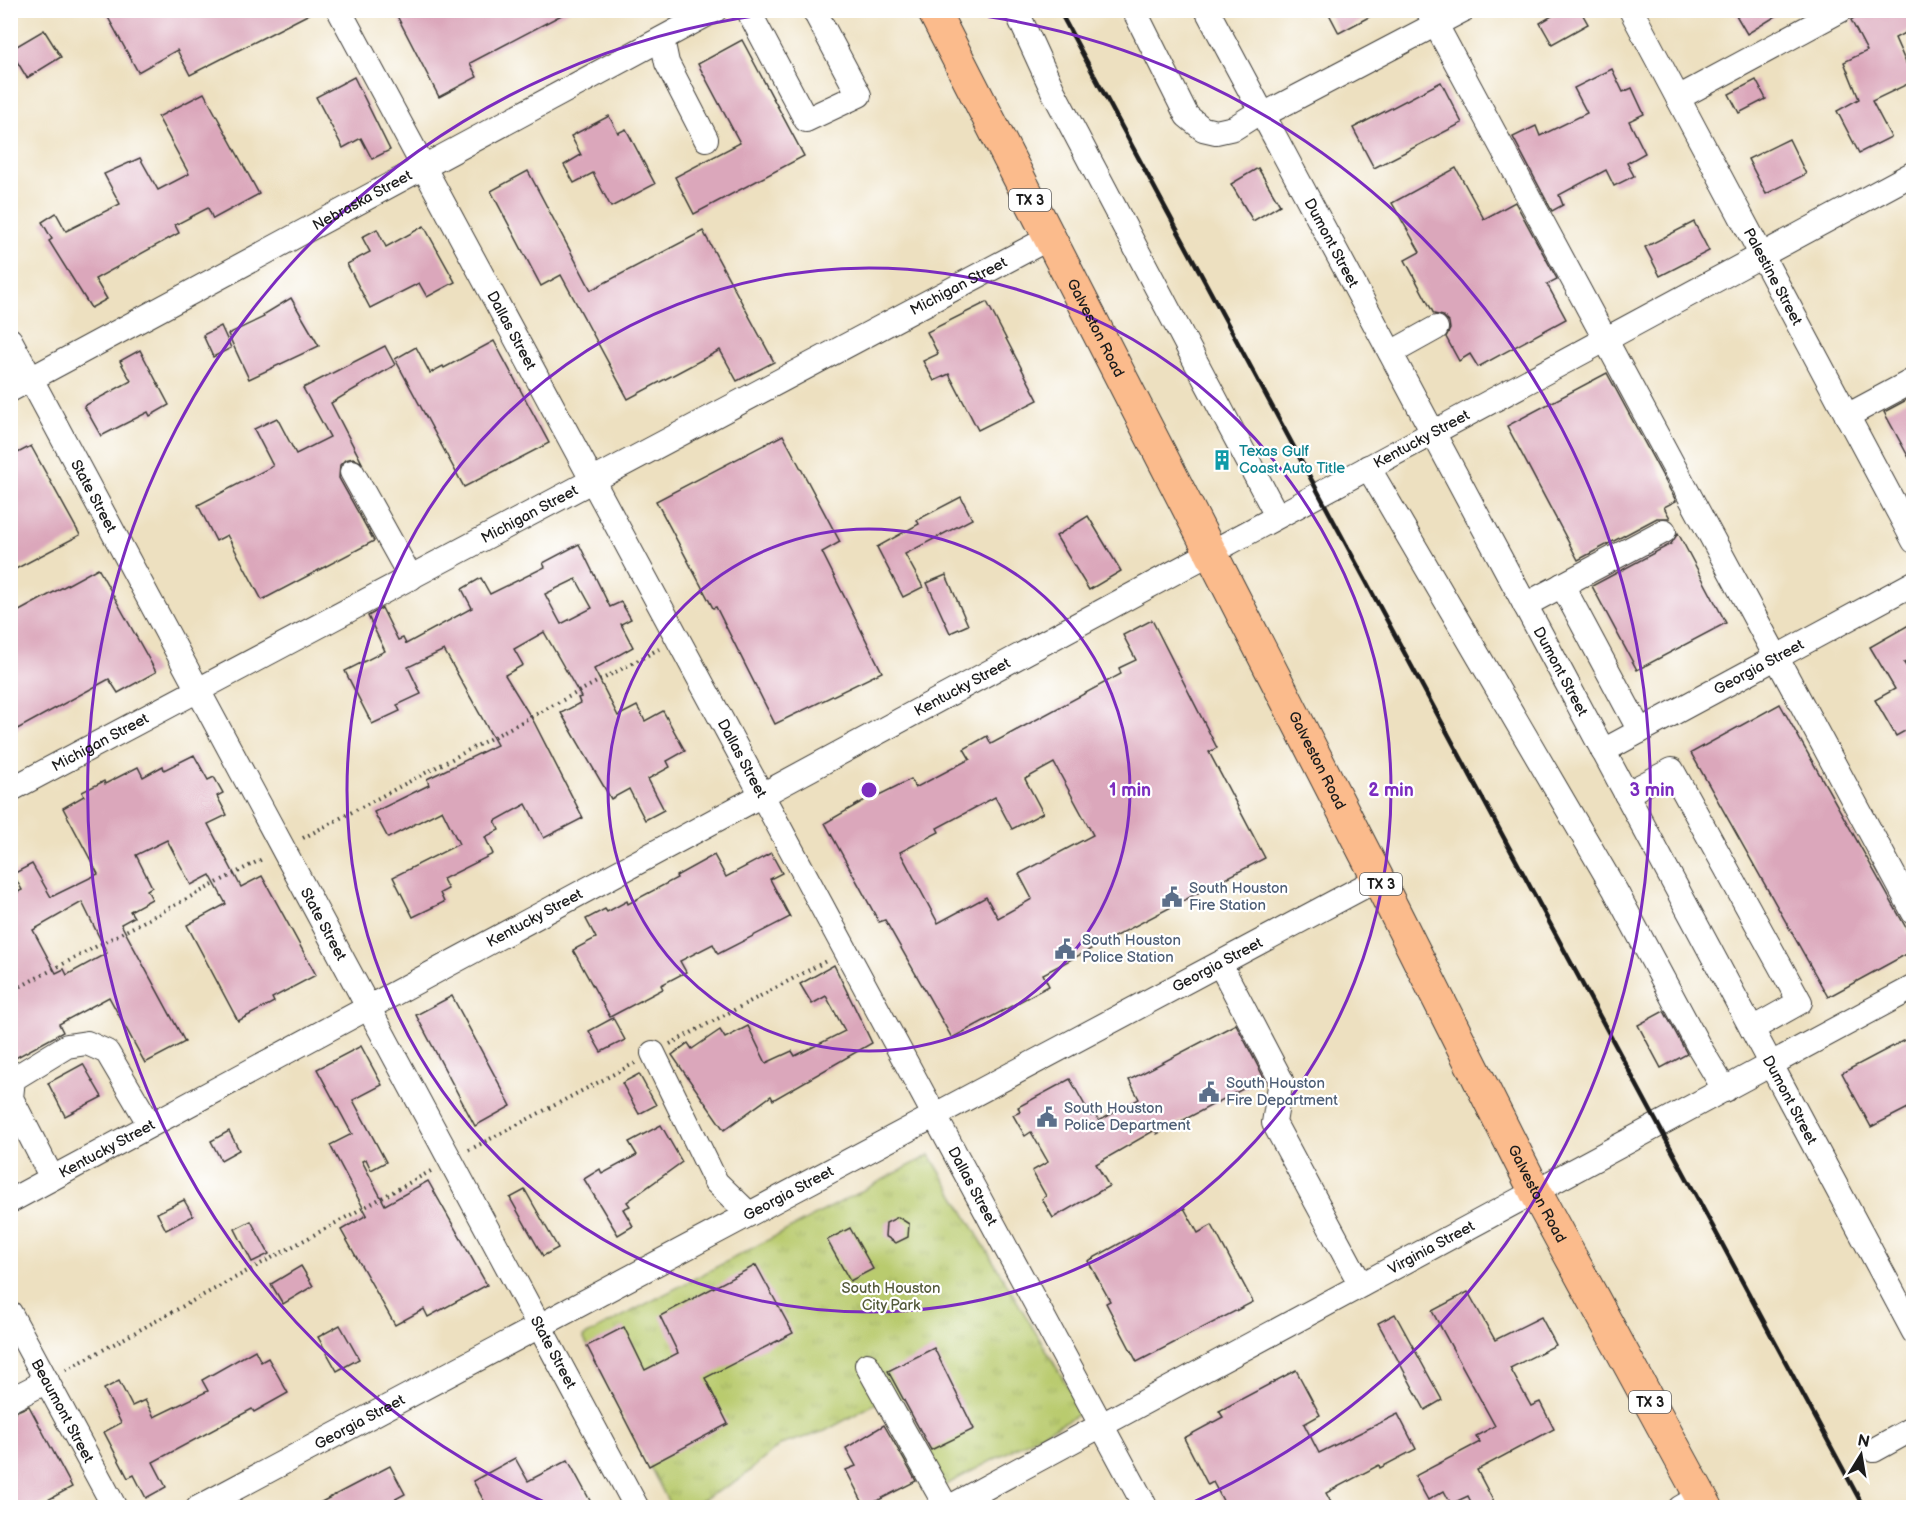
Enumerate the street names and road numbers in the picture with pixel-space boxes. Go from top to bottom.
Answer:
street label: Nebraska Street [309,166,416,235]
road number: TX 3 [1009,189,1051,211]
street label: Dumont Street [1300,195,1363,291]
street label: Palestine Street [1739,225,1806,329]
street label: Michigan Street [907,253,1011,320]
street label: Galveston Road [1062,276,1128,380]
street label: Dallas Street [482,288,540,374]
street label: Kentucky Street [1370,406,1473,473]
street label: State Street [66,457,121,536]
street label: Michigan Street [478,481,582,548]
street label: Dumont Street [1529,624,1592,720]
street label: Georgia Street [1711,635,1808,699]
street label: Kentucky Street [911,654,1014,721]
street label: Galveston Road [1284,708,1350,813]
street label: Michigan Street [49,709,152,776]
street label: Dallas Street [713,716,771,802]
road number: TX 3 [1360,873,1402,895]
street label: State Street [296,885,351,964]
street label: Kentucky Street [483,885,586,952]
street label: Georgia Street [1169,933,1266,997]
street label: Dumont Street [1758,1052,1821,1148]
street label: Kentucky Street [56,1115,159,1183]
street label: Galveston Road [1503,1142,1570,1246]
street label: Dallas Street [943,1144,1001,1229]
street label: Georgia Street [740,1162,837,1226]
street label: Virginia Street [1385,1217,1478,1279]
street label: State Street [526,1313,580,1393]
street label: Beaumont Street [27,1356,98,1466]
street label: Georgia Street [311,1390,408,1454]
road number: TX 3 [1629,1391,1671,1413]

